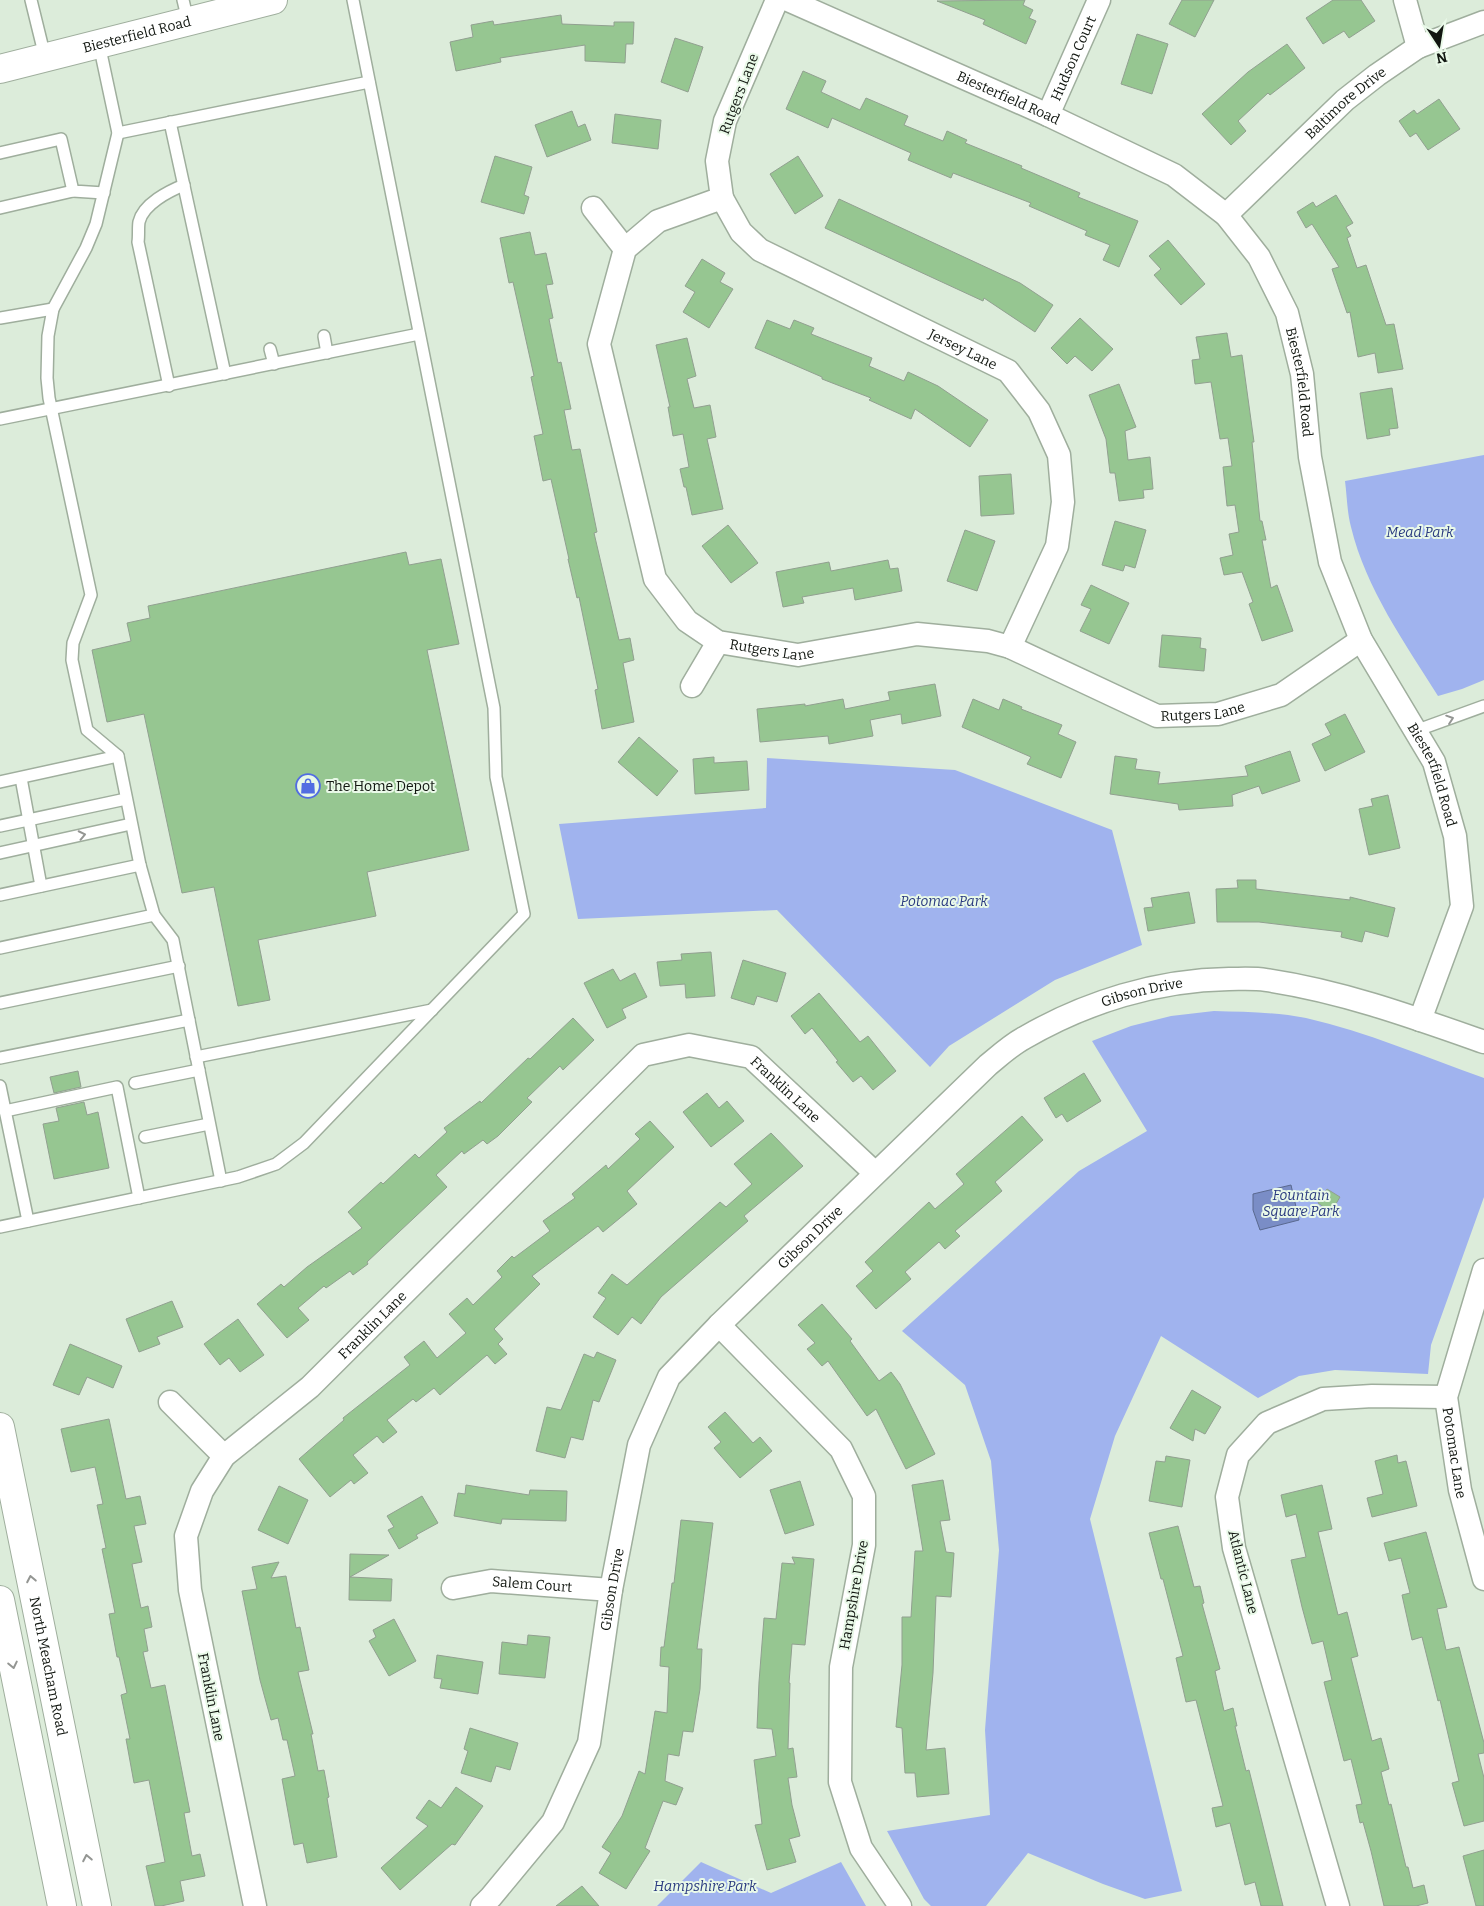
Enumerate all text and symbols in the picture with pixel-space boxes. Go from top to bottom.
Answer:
street label: Biesterfield Road [81,13,193,56]
street label: Hudson Court [1047,13,1099,103]
north arrow [1414,20,1464,70]
text: N [1434,48,1449,67]
street label: Rutgers Lane [716,51,762,137]
street label: Baltimore Drive [1301,63,1389,143]
street label: Biesterfield Road [954,67,1063,128]
street label: Jersey Lane [925,325,1000,373]
street label: Biesterfield Road [1282,326,1317,438]
park label: Mead Park [1386,524,1454,541]
street label: Rutgers Lane [728,636,815,663]
street label: Rutgers Lane [1160,698,1247,724]
one-way arrow [1445,715,1454,725]
street label: Biesterfield Road [1404,720,1460,829]
shop icon: The Home Depot [295,773,321,799]
place label: The Home Depot [326,778,435,795]
one-way arrow [78,830,87,841]
park label: Potomac Park [900,893,988,910]
street label: Gibson Drive [1099,974,1184,1010]
street label: Franklin Lane [747,1053,824,1126]
park label: Fountain Square Park [1263,1187,1340,1220]
street label: Gibson Drive [774,1202,846,1272]
street label: Franklin Lane [335,1287,410,1363]
street label: Potomac Lane [1439,1406,1470,1500]
street label: Atlantic Lane [1224,1528,1262,1616]
street label: Hampshire Drive [836,1539,872,1651]
street label: Gibson Drive [597,1547,627,1632]
street label: Salem Court [492,1573,573,1596]
one-way arrow [26,1574,36,1583]
street label: North Meacham Road [26,1595,71,1737]
street label: Franklin Lane [194,1652,228,1742]
one-way arrow [7,1661,18,1669]
one-way arrow [82,1854,93,1863]
park label: Hampshire Park [654,1878,757,1895]

